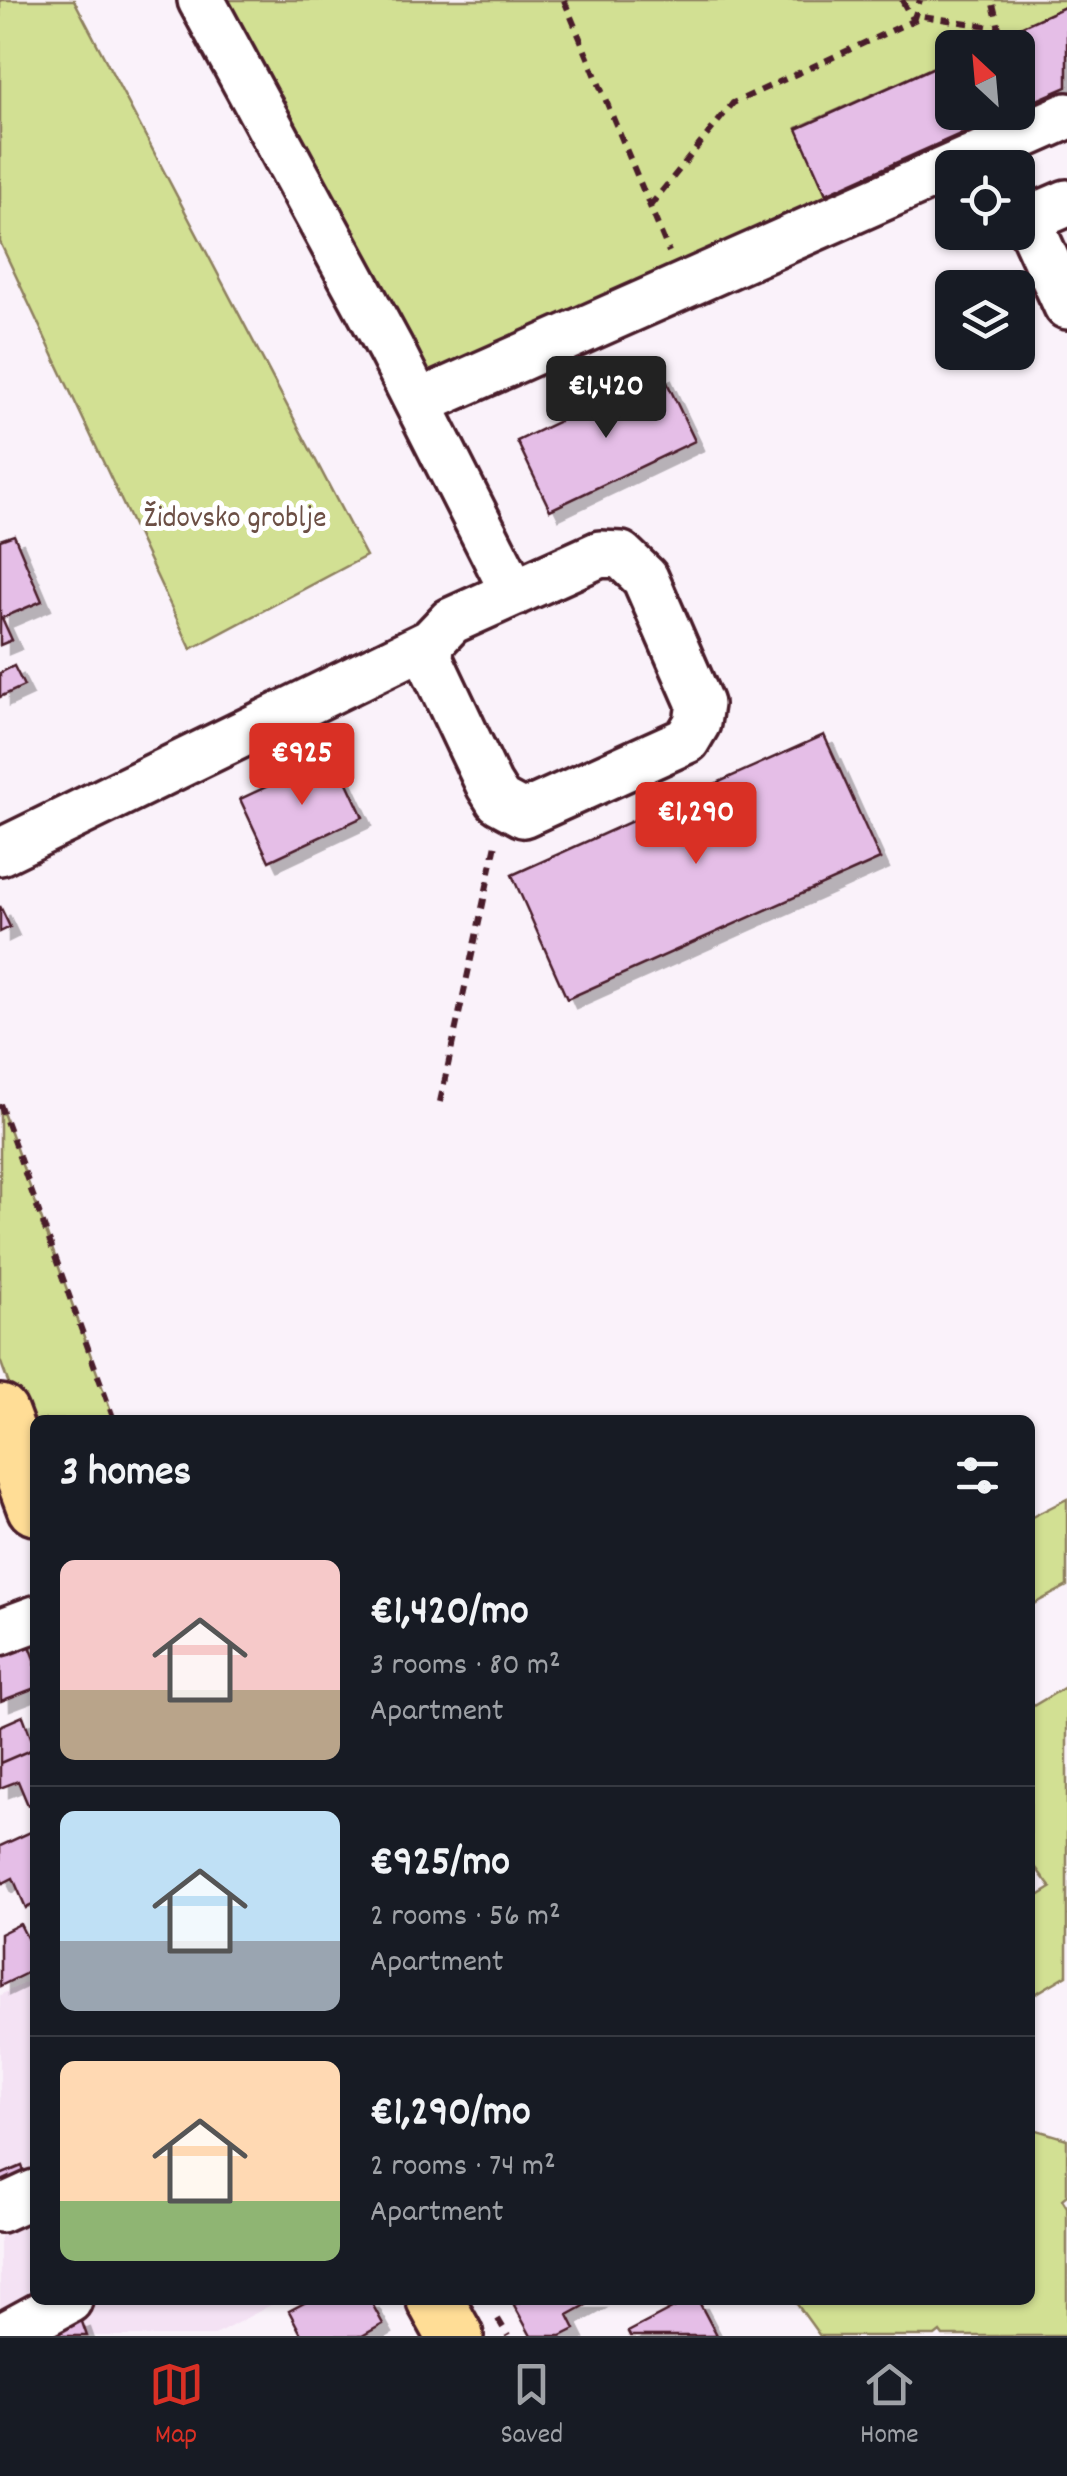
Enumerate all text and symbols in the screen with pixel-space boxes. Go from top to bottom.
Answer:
north arrow [935,30,1035,130]
map controls [935,30,1035,370]
button: locate [935,150,1035,250]
button: layers [935,270,1035,370]
pin: €1,420 [525,356,687,441]
text: €1,420 [568,365,644,411]
park label: Židovsko groblje [144,499,326,542]
pin: €925 [243,723,361,808]
text: €925 [271,732,333,778]
pin: €1,290 [615,782,777,867]
text: €1,290 [657,791,735,837]
text: 3 homes [60,1445,191,1505]
icon: filters [950,1448,1005,1503]
text: €1,420/mo [370,1584,529,1644]
icon: home [140,1600,260,1720]
text: 3 rooms · 80 m² [370,1644,561,1690]
text: Apartment [370,1690,504,1736]
text: €925/mo [370,1835,510,1895]
icon: home [140,1851,260,1971]
text: 2 rooms · 56 m² [370,1895,561,1941]
text: Apartment [370,1941,504,1987]
text: €1,290/mo [370,2085,531,2145]
icon: home [140,2101,260,2221]
text: 2 rooms · 74 m² [370,2145,556,2191]
text: Apartment [370,2191,504,2237]
tab: Map [149,2357,204,2457]
tab: Saved [501,2357,563,2457]
tab: Home [860,2357,918,2457]

